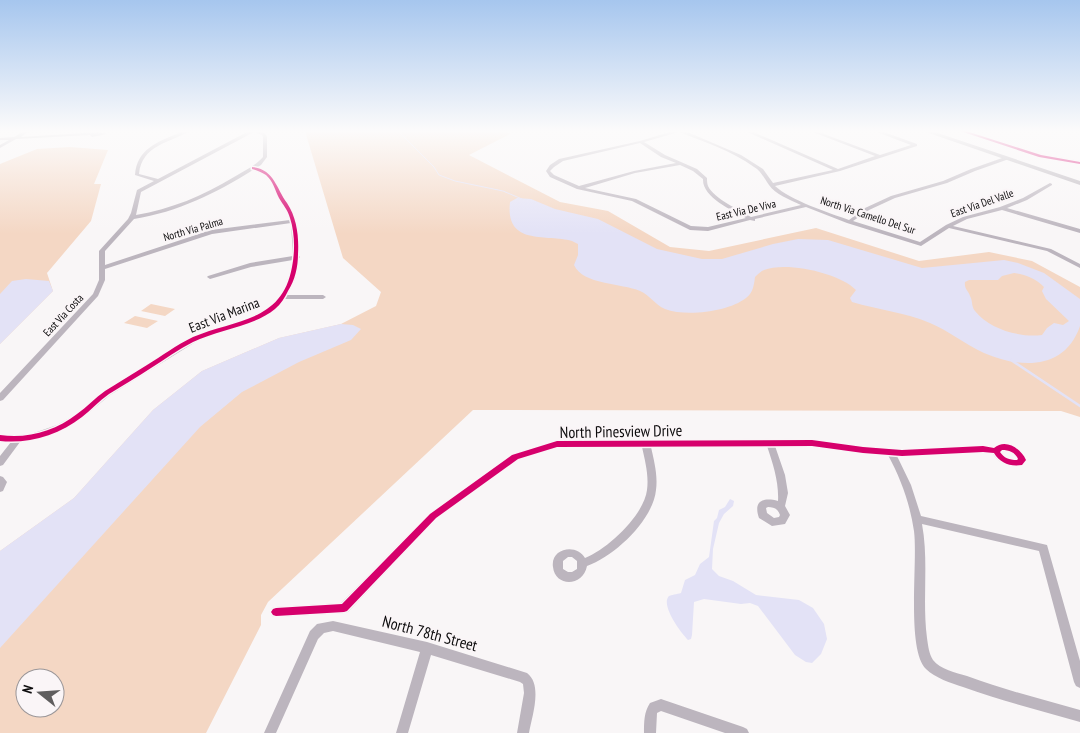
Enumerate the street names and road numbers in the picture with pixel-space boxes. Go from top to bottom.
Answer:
street label: East Via Del Valle [949,186,1016,220]
street label: North Via Camello Del Sur [819,193,917,237]
street label: East Via De Viva [715,196,777,224]
street label: North Via Palma [162,214,224,244]
street label: East Via Costa [40,291,86,339]
street label: East Via Marina [186,293,262,337]
street label: North Pinesview Drive [560,420,682,442]
street label: North 78th Street [380,611,480,655]

